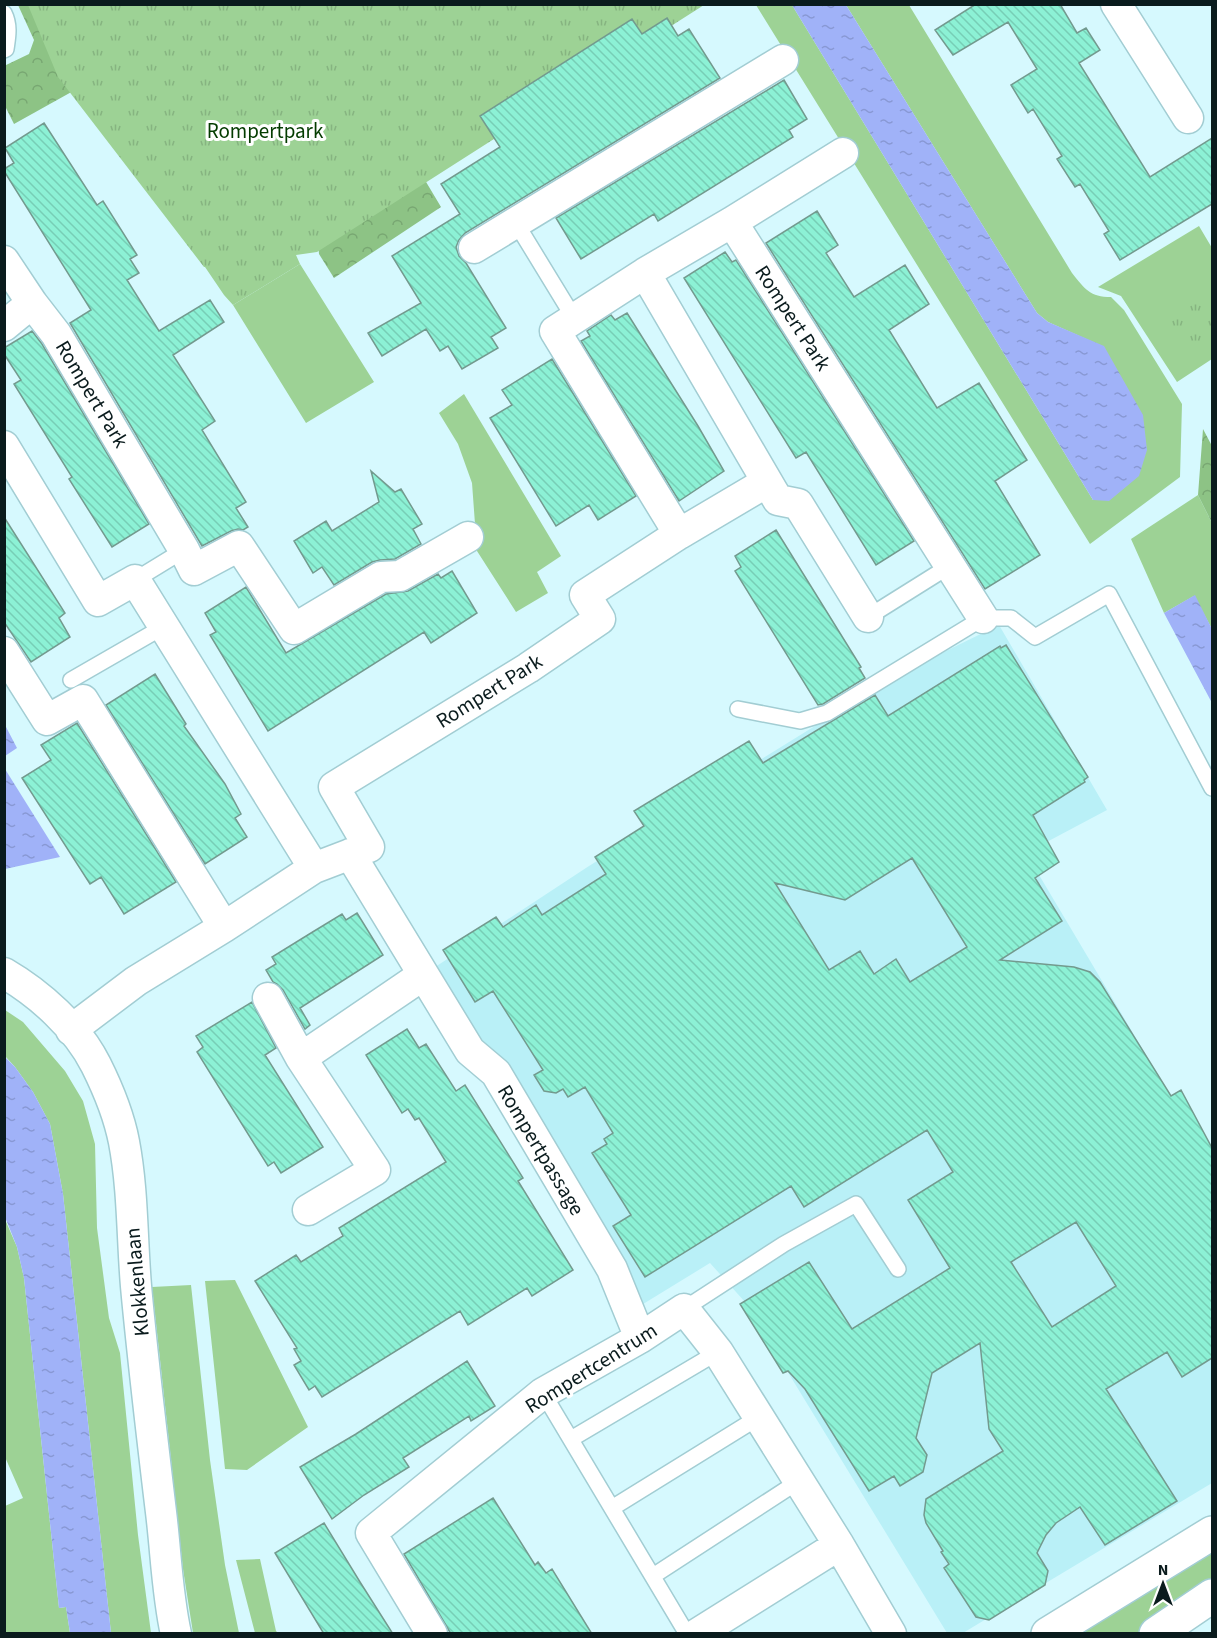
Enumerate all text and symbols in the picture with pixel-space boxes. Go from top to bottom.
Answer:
park label: Rompertpark [207,116,324,146]
street label: Rompert Park [748,259,839,377]
street label: Rompert Park [48,335,136,454]
street label: Rompert Park [430,646,549,736]
street label: Rompertpassage [490,1079,592,1221]
street label: Klokkenlaan [117,1226,157,1338]
street label: Rompertcentrum [519,1315,663,1421]
north arrow [1133,1554,1193,1614]
text: N [1158,1559,1168,1581]

